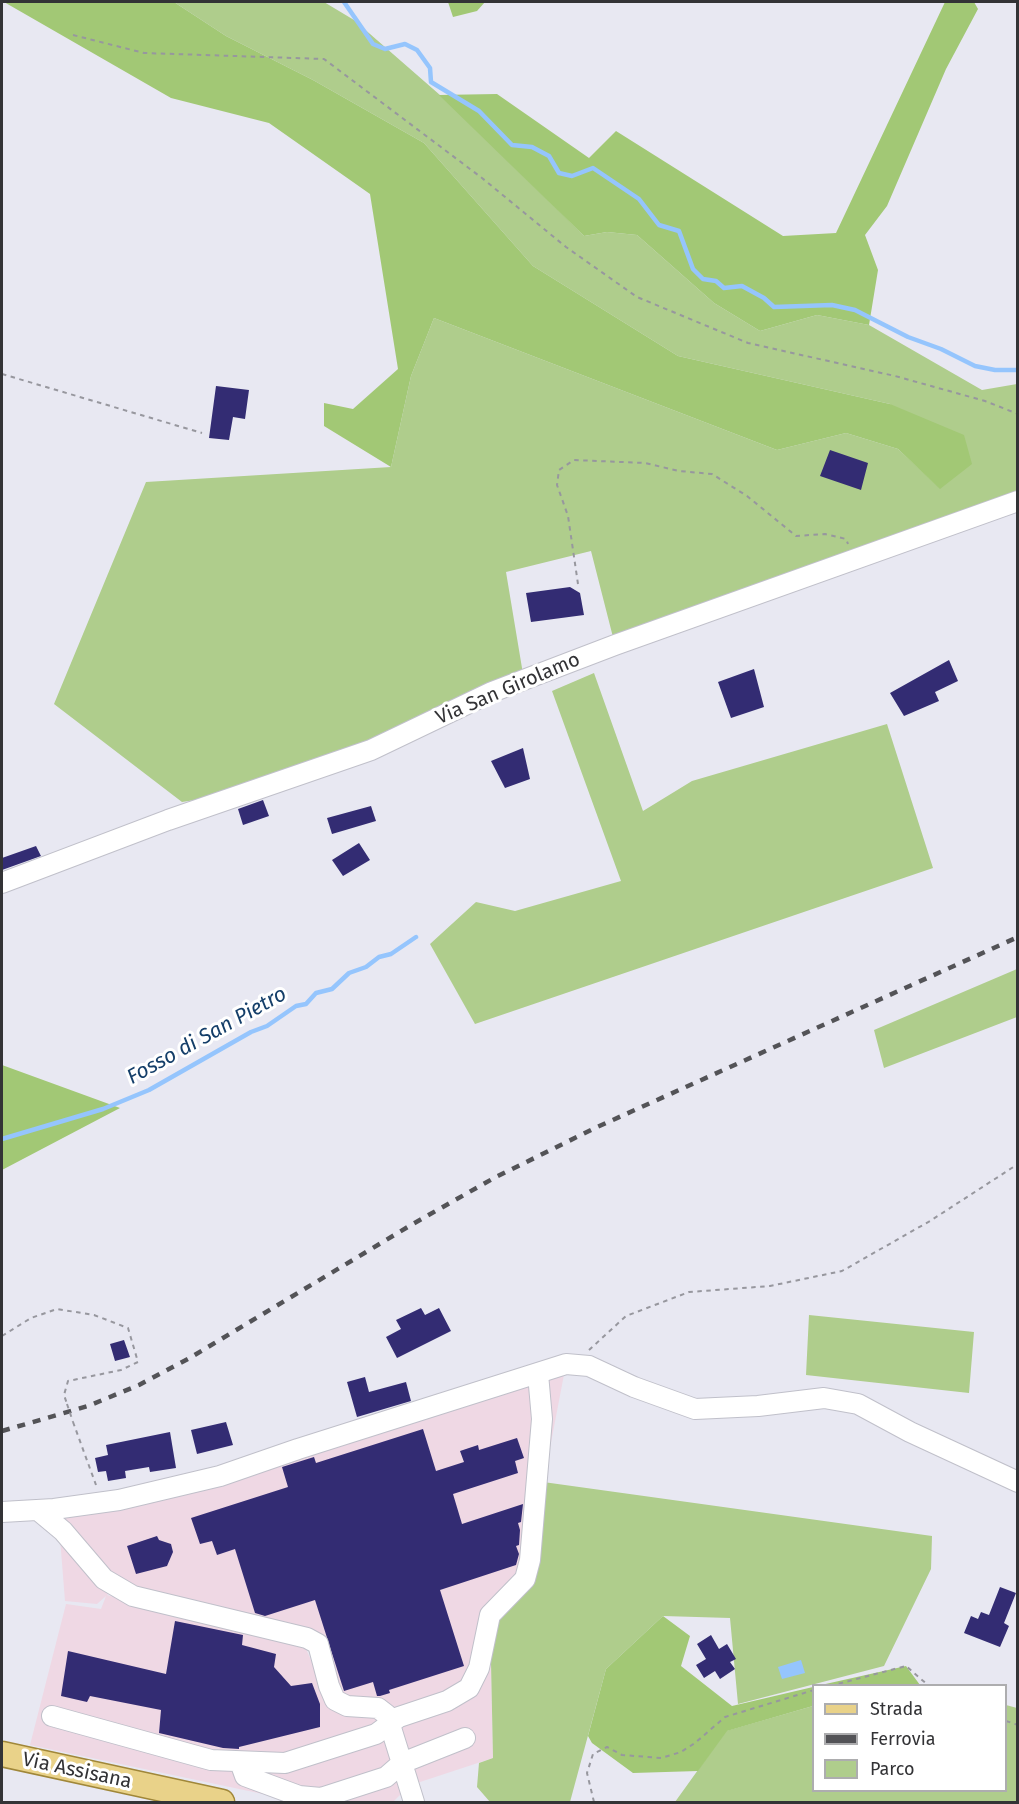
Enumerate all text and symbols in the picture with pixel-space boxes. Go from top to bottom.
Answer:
street label: Via San Girolamo [432,648,584,730]
water label: Fosso di San Pietro [123,982,291,1090]
legend [812,1684,1007,1792]
text: Strada [870,1698,923,1720]
text: Ferrovia [870,1728,936,1750]
street label: Via Assisana [20,1748,134,1794]
text: Parco [870,1758,914,1780]

